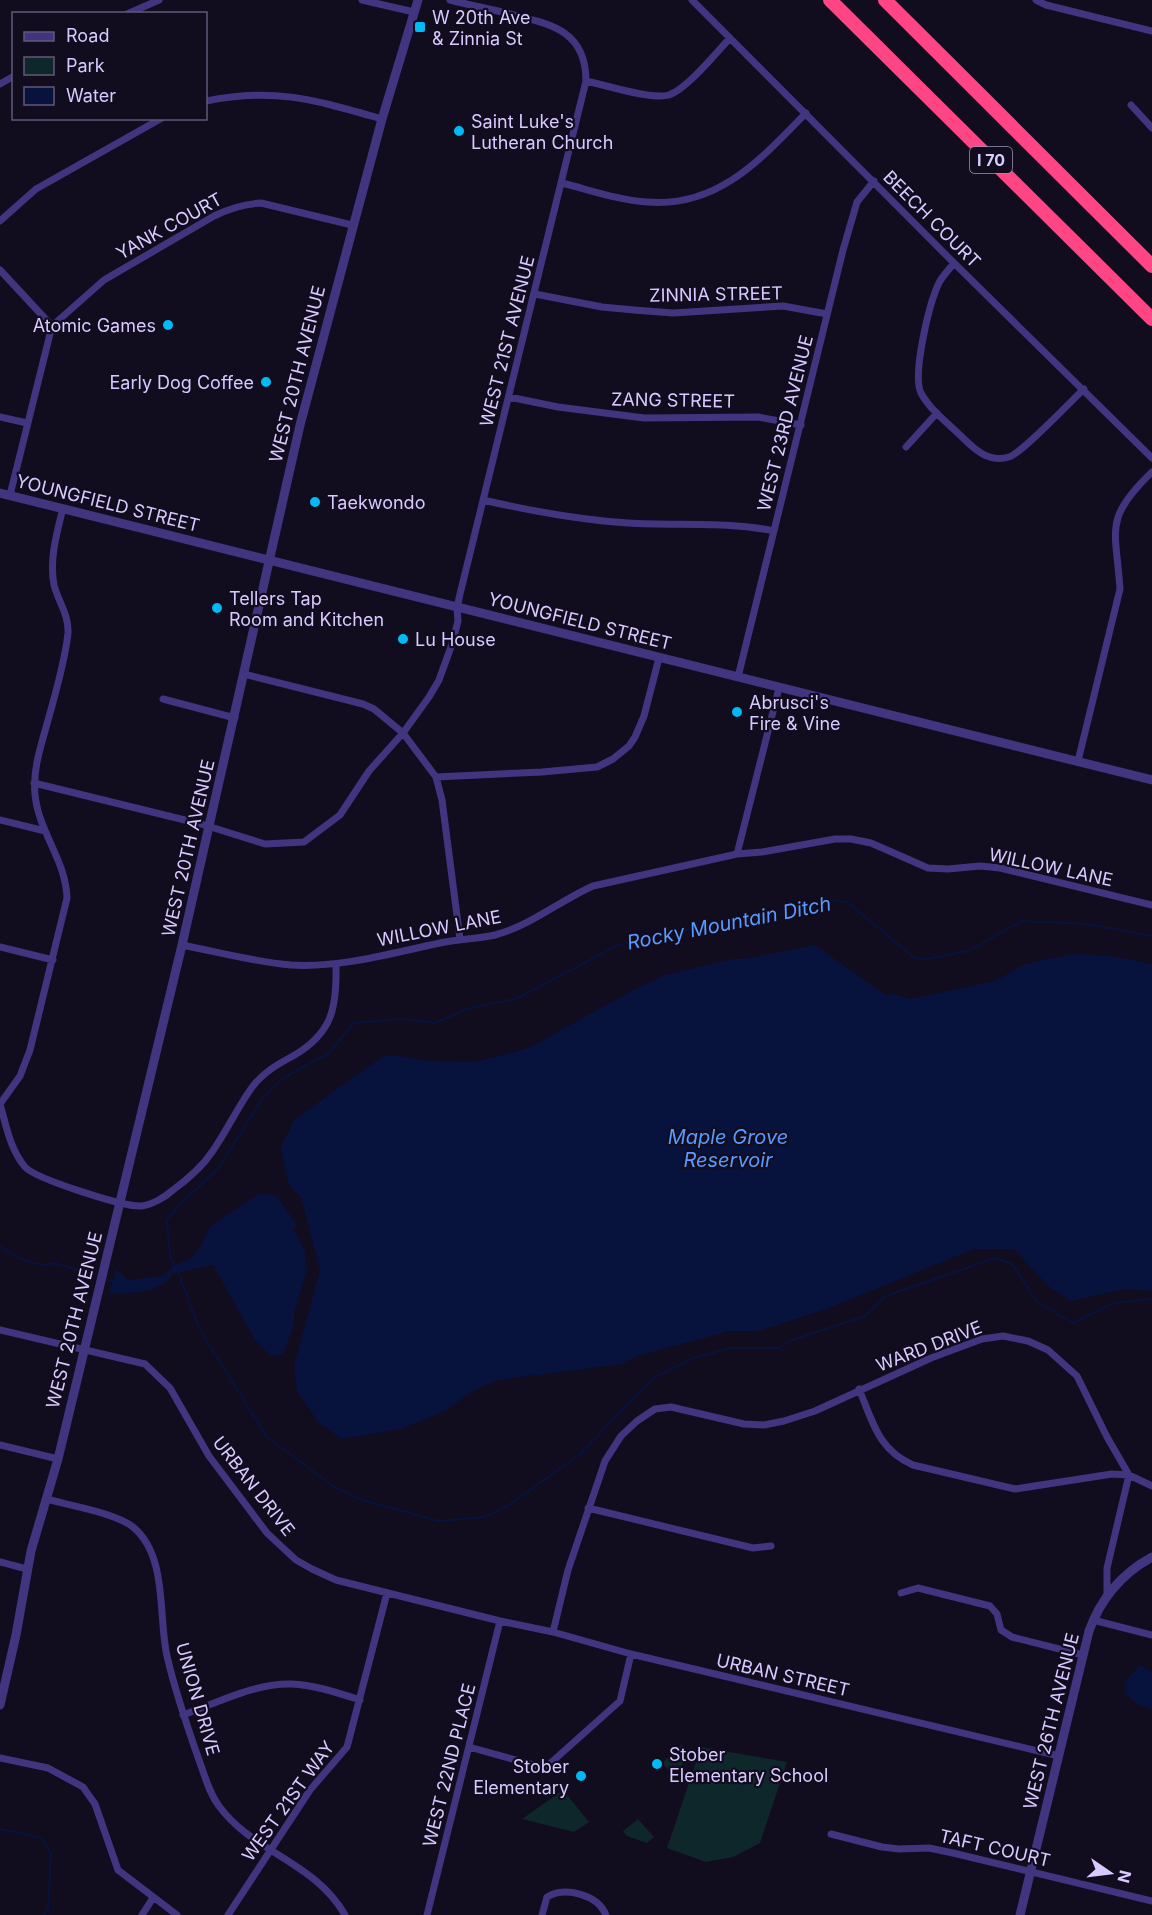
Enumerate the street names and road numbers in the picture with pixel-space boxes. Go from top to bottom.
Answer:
road number: I 70 [970,147,1012,173]
street label: BEECH COURT [879,166,985,272]
street label: YANK COURT [113,188,225,264]
street label: WEST 21ST AVENUE [476,253,538,429]
street label: ZINNIA STREET [649,282,783,306]
street label: WEST 20TH AVENUE [265,283,329,465]
street label: WEST 23RD AVENUE [753,333,817,513]
street label: ZANG STREET [611,388,735,412]
street label: YOUNGFIELD STREET [14,470,202,536]
street label: YOUNGFIELD STREET [486,588,674,654]
street label: WEST 20TH AVENUE [157,757,219,939]
street label: WILLOW LANE [987,844,1115,890]
street label: WILLOW LANE [375,906,503,950]
street label: WEST 20TH AVENUE [42,1229,106,1411]
street label: WARD DRIVE [873,1316,985,1376]
street label: URBAN DRIVE [209,1432,299,1540]
street label: WEST 26TH AVENUE [1019,1631,1083,1811]
street label: UNION DRIVE [172,1640,224,1758]
street label: URBAN STREET [714,1649,852,1701]
street label: WEST 22ND PLACE [419,1681,479,1849]
street label: WEST 21ST WAY [237,1737,339,1865]
street label: TAFT COURT [937,1825,1053,1871]

